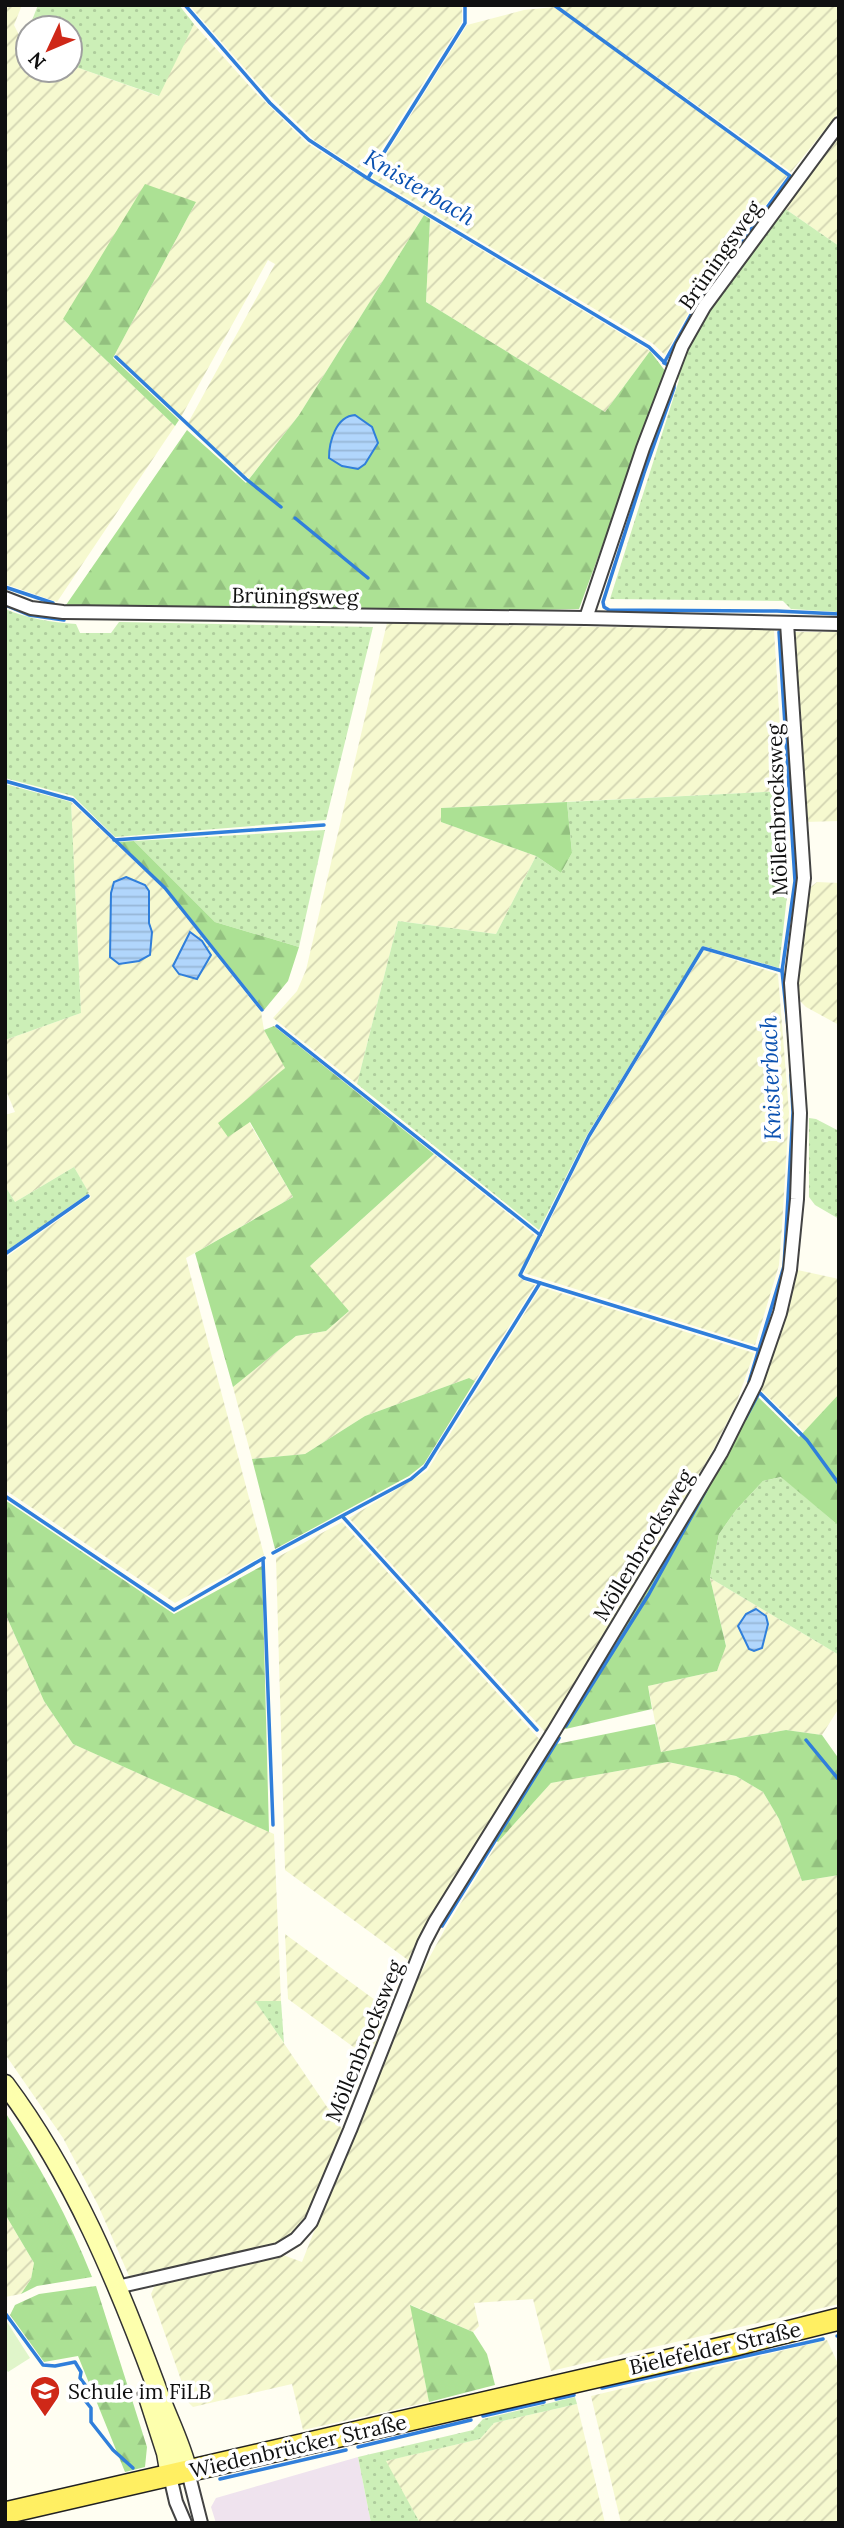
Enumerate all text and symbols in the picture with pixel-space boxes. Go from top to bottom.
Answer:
north arrow [14,14,84,84]
text: N [23,47,51,74]
water label: Knisterbach [359,142,481,232]
street label: Brüningsweg [673,195,768,315]
street label: Brüningsweg [231,581,359,611]
street label: Möllenbrocksweg [760,723,793,897]
water label: Knisterbach [753,1015,787,1141]
street label: Möllenbrocksweg [587,1464,699,1626]
street label: Möllenbrocksweg [319,1956,409,2126]
street label: Bielefelder Straße [627,2315,803,2381]
school or university icon: Schule im FiLB [28,2374,62,2418]
place label: Schule im FiLB [68,2378,211,2405]
street label: Wiedenbrücker Straße [187,2408,409,2484]

